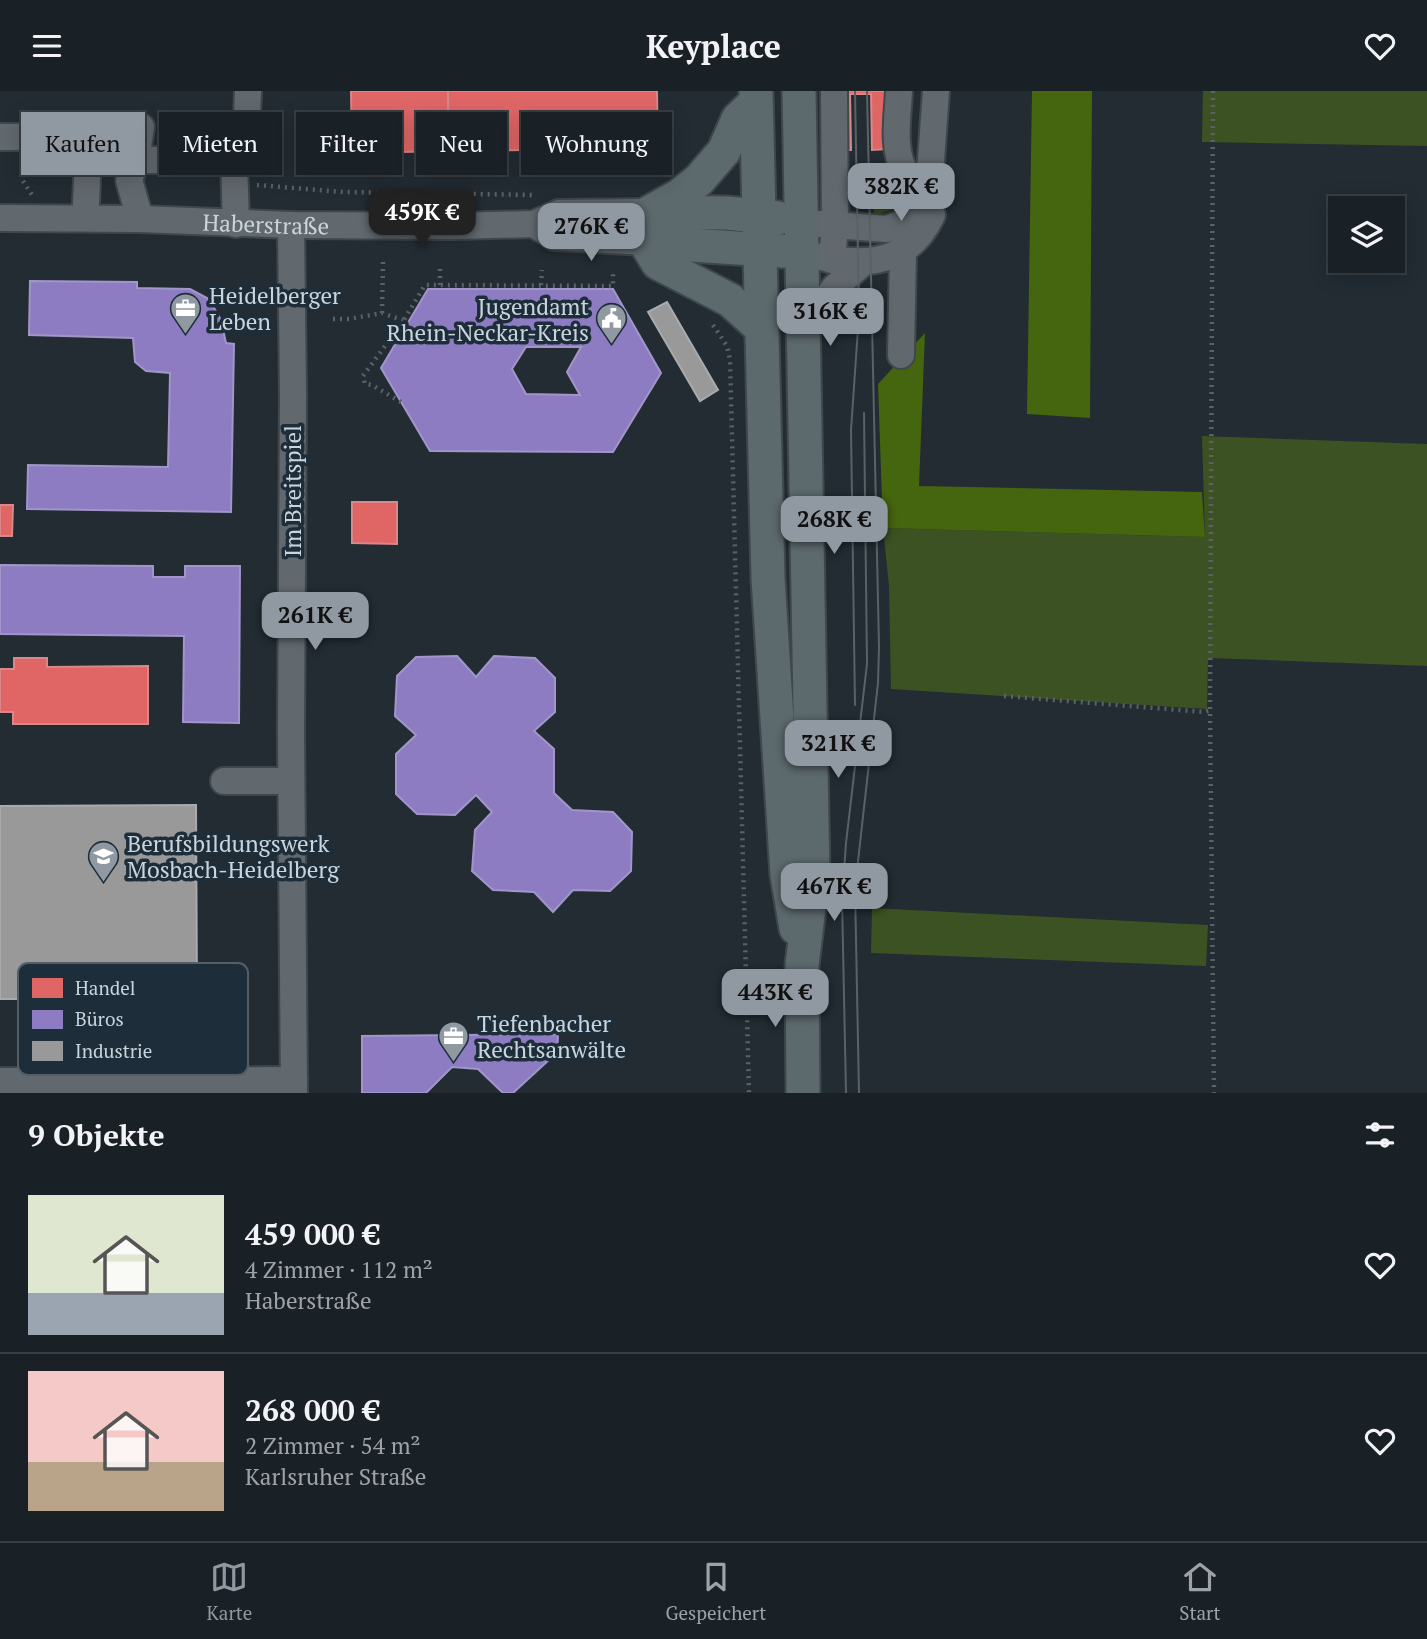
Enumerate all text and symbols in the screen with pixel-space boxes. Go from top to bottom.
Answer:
text: Keyplace [646,25,781,67]
icon: menu [28,27,66,65]
icon: heart [1361,27,1399,65]
chip: Kaufen [21,112,145,175]
chip: Mieten [159,112,282,175]
chip: Filter [296,112,402,175]
chip: Neu [416,112,507,175]
chip: Wohnung [521,112,672,175]
pin: 382K € [844,163,958,223]
text: 382K € [864,170,938,201]
pin: 459K € [365,190,479,249]
text: 459K € [385,196,459,227]
map controls [1328,196,1405,273]
button: layers [1328,196,1405,273]
pin: 276K € [534,204,648,263]
street label: Haberstraße [202,206,329,241]
text: 276K € [554,210,628,241]
place label: Heidelberger Leben [209,280,341,337]
pin: 316K € [773,289,887,348]
office icon: Heidelberger Leben [169,291,203,335]
place label: Jugendamt Rhein-Neckar-Kreis [386,291,589,348]
text: 316K € [793,295,867,326]
public building icon: Jugendamt Rhein-Neckar-Kreis [595,302,629,346]
street label: Im Breitspiel [277,425,308,557]
pin: 268K € [777,497,891,556]
text: 268K € [797,503,871,534]
pin: 261K € [258,593,372,652]
text: 261K € [278,599,352,630]
pin: 321K € [781,721,895,780]
text: 321K € [801,727,875,758]
place label: Berufsbildungswerk Mosbach-Heidelberg [127,828,340,885]
school or university icon: Berufsbildungswerk Mosbach-Heidelberg [87,839,121,883]
pin: 467K € [777,863,891,923]
text: 467K € [797,870,871,901]
legend [18,963,248,1075]
pin: 443K € [718,969,832,1029]
text: Handel [75,975,136,1000]
text: 443K € [738,976,812,1007]
text: Büros [75,1006,124,1031]
place label: Tiefenbacher Rechtsanwälte [477,1008,626,1065]
office icon: Tiefenbacher Rechtsanwälte [437,1019,471,1063]
text: Industrie [75,1038,152,1063]
text: 9 Objekte [28,1115,165,1155]
icon: filters [1361,1116,1399,1154]
text: 459 000 € [245,1214,380,1254]
icon: home [84,1223,168,1307]
icon: heart [1361,1246,1399,1284]
text: 4 Zimmer · 112 m² [245,1254,433,1285]
text: Haberstraße [245,1285,371,1316]
text: 268 000 € [245,1390,380,1430]
icon: home [84,1399,168,1483]
icon: heart [1361,1422,1399,1460]
text: 2 Zimmer · 54 m² [245,1430,420,1461]
text: Karlsruher Straße [245,1461,426,1492]
tab: Karte [207,1558,252,1625]
tab: Gespeichert [665,1558,766,1625]
tab: Start [1179,1558,1220,1625]

